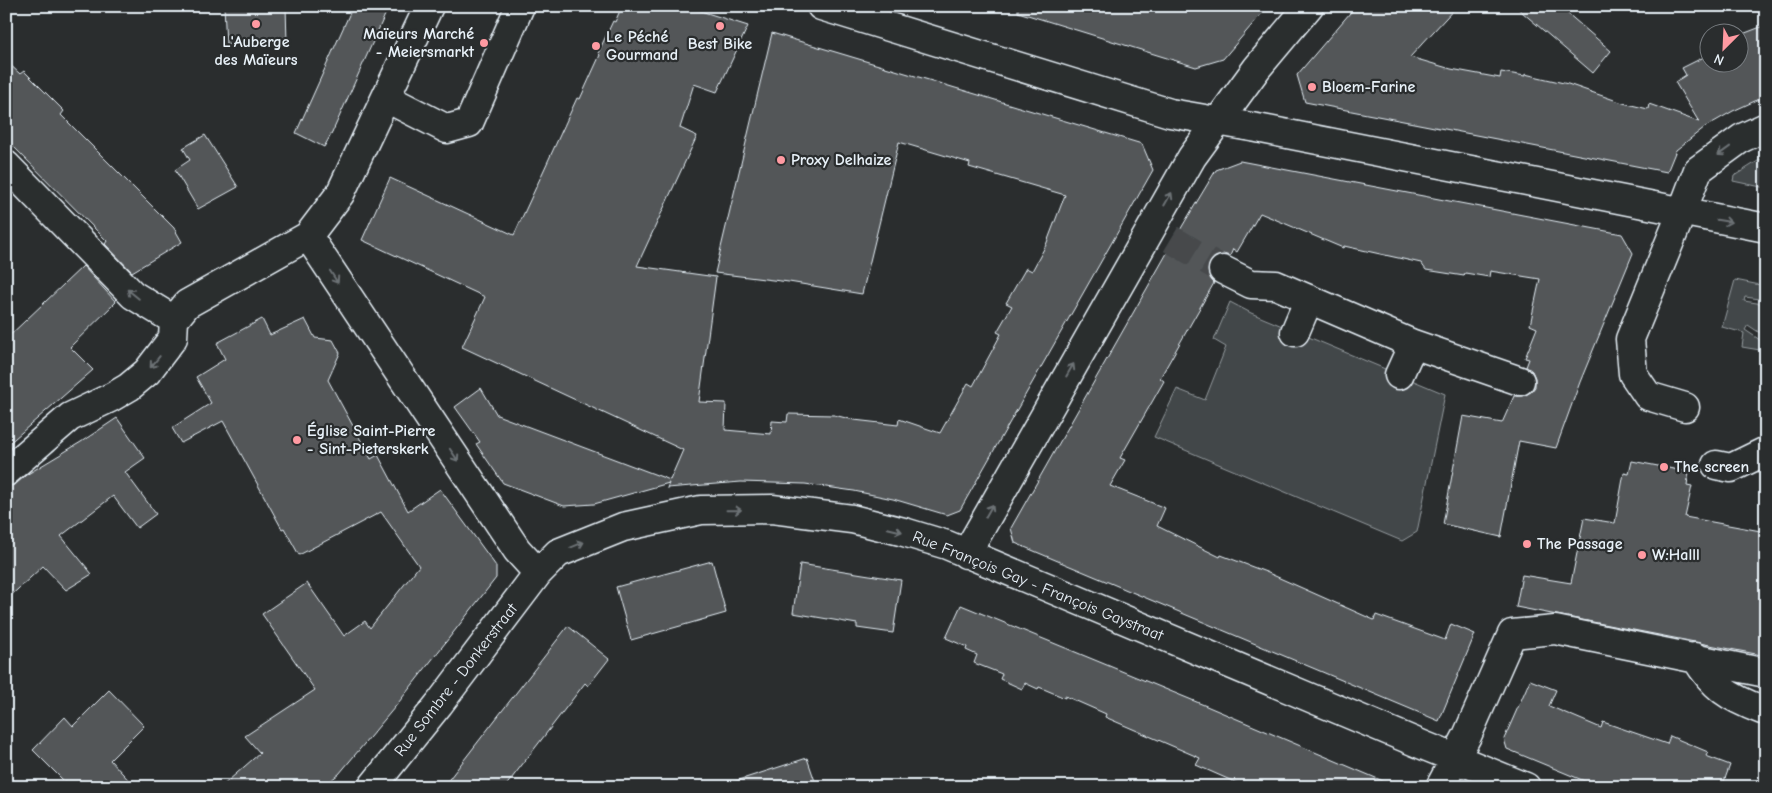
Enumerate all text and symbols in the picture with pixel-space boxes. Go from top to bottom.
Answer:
marker: L'Auberge des Maïeurs [250,18,262,30]
marker: Best Bike [714,20,726,32]
north arrow [1700,22,1750,72]
place label: Maïeurs Marché - Meiersmarkt [363,25,475,61]
place label: Le Péché Gourmand [606,28,678,64]
place label: L'Auberge des Maïeurs [214,33,298,69]
place label: Best Bike [688,35,752,53]
marker: Maïeurs Marché - Meiersmarkt [478,37,490,49]
marker: Le Péché Gourmand [590,40,602,52]
text: N [1711,50,1727,69]
place label: Bloem-Farine [1322,78,1415,96]
marker: Bloem-Farine [1306,81,1318,93]
one-way arrow [1717,146,1731,156]
place label: Proxy Delhaize [791,151,891,169]
marker: Proxy Delhaize [775,154,787,166]
one-way arrow [1164,192,1174,206]
one-way arrow [1716,216,1732,226]
one-way arrow [329,269,339,283]
one-way arrow [127,288,140,299]
one-way arrow [149,356,160,369]
one-way arrow [1066,364,1076,378]
place label: Église Saint-Pierre - Sint-Pieterskerk [307,421,436,458]
marker: Église Saint-Pierre - Sint-Pieterskerk [291,434,303,446]
one-way arrow [449,448,459,462]
place label: The screen [1674,458,1749,476]
marker: The screen [1658,461,1670,473]
one-way arrow [726,505,742,515]
one-way arrow [985,505,995,519]
one-way arrow [886,525,902,535]
street label: Rue François Gay - François Gaystraat [910,527,1166,645]
place label: The Passage [1537,535,1623,553]
marker: The Passage [1521,538,1533,550]
one-way arrow [569,540,584,550]
place label: W:Halll [1652,546,1700,564]
marker: W:Halll [1636,549,1648,561]
street label: Rue Sombre - Donkerstraat [391,600,521,760]

